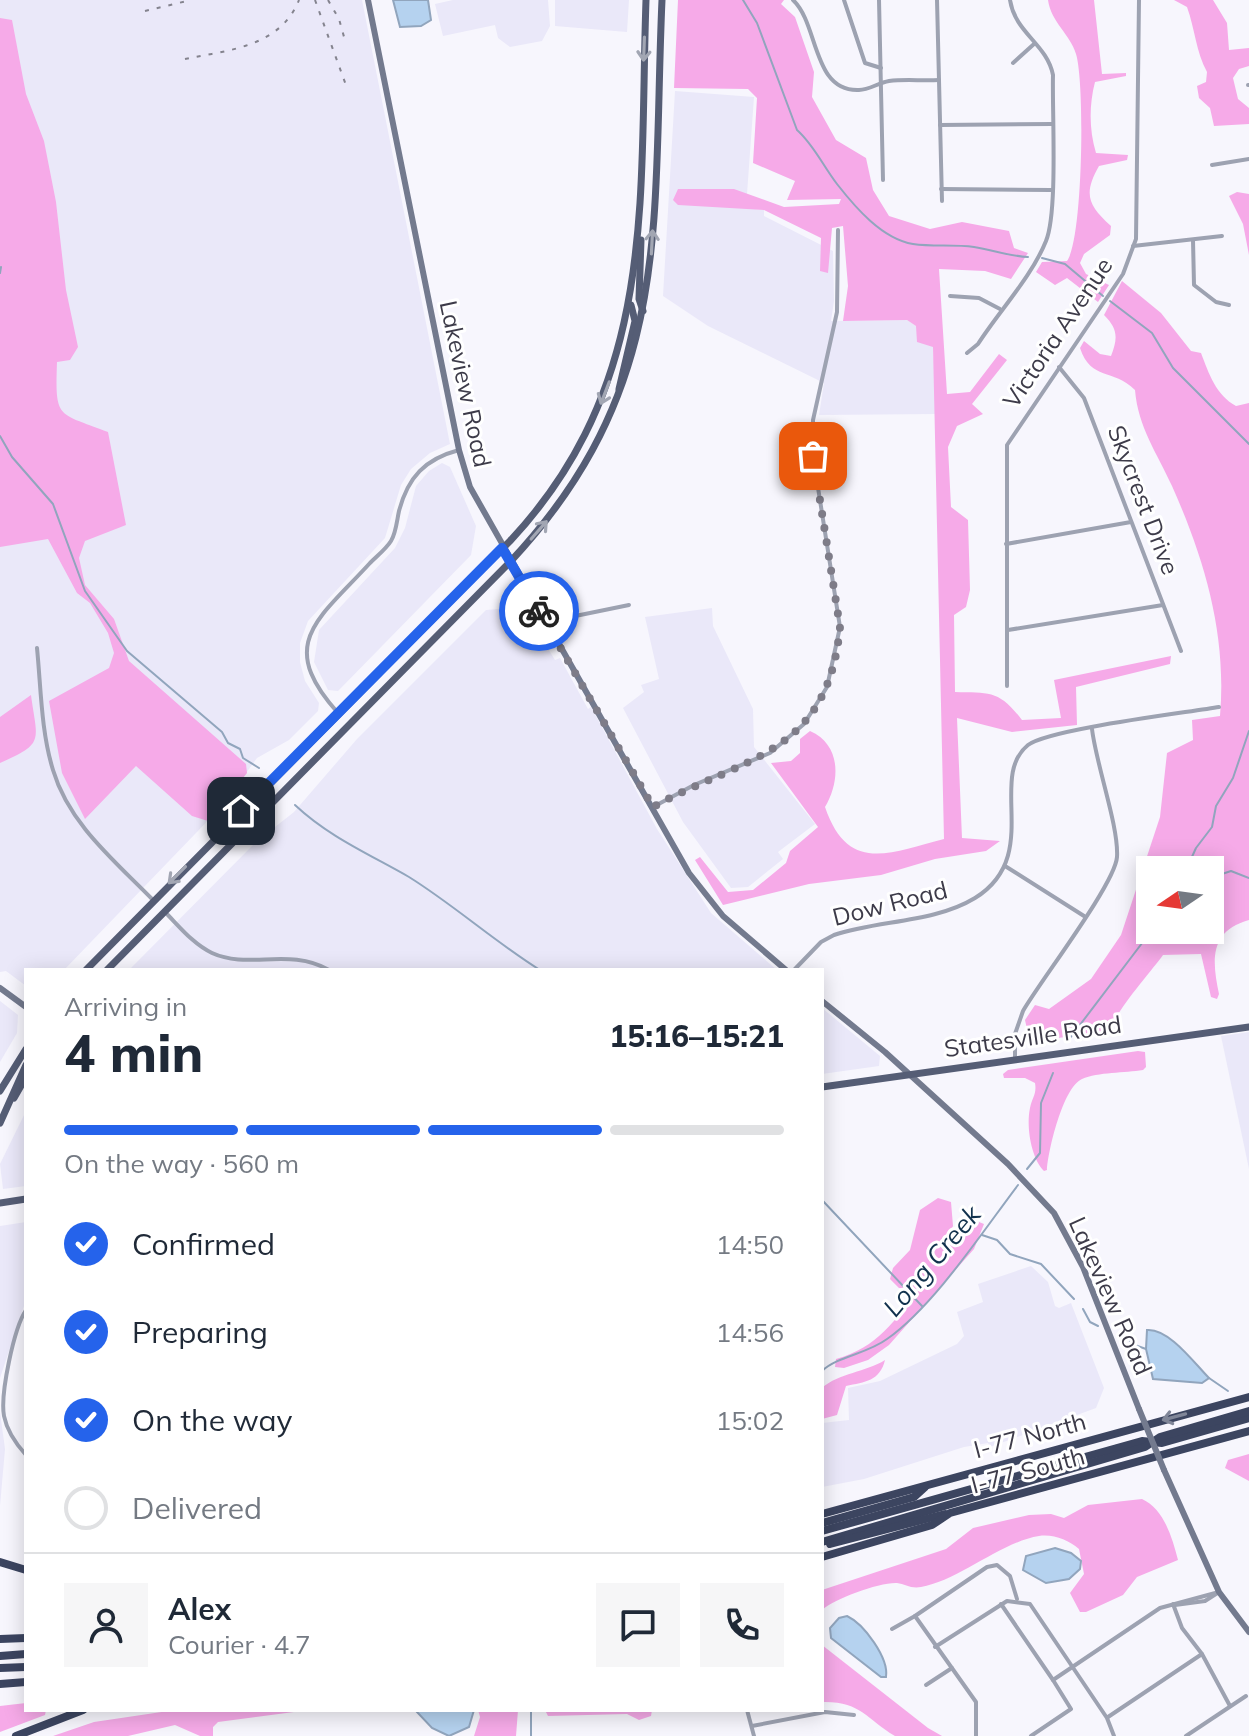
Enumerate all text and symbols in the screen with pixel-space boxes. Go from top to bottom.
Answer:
one-way arrow [637,35,652,62]
one-way arrow [644,229,659,256]
street label: Victoria Avenue [996,251,1119,413]
street label: Lakeview Road [434,298,498,470]
one-way arrow [597,380,611,405]
street label: Skycrest Drive [1102,421,1186,578]
pin [779,422,847,490]
icon: bag [791,434,835,478]
one-way arrow [530,521,548,541]
courier [499,571,579,651]
icon: bike [517,589,561,633]
pin [207,777,275,845]
icon: home [219,789,263,833]
north arrow [1136,856,1224,944]
map controls [1136,856,1224,944]
one-way arrow [168,865,188,885]
street label: Dow Road [829,874,950,932]
text: Arriving in [64,990,187,1023]
street label: Statesville Road [942,1009,1123,1063]
text: 15:16–15:21 [609,1017,784,1055]
text: 4 min [64,1020,203,1085]
text: On the way · 560 m [64,1147,299,1180]
water label: Long Creek [875,1198,988,1323]
street label: Lakeview Road [1063,1212,1159,1379]
icon: check [64,1222,108,1266]
text: Confirmed [132,1225,275,1263]
text: 14:50 [716,1228,784,1261]
icon: check [64,1310,108,1354]
text: Preparing [132,1313,268,1351]
text: 14:56 [716,1316,784,1349]
icon: check [64,1398,108,1442]
text: On the way [132,1401,292,1439]
text: 15:02 [716,1404,784,1437]
street label: I-77 North [970,1406,1089,1464]
one-way arrow [1161,1411,1187,1426]
street label: I-77 South [968,1440,1088,1500]
text: Delivered [132,1489,262,1527]
button: person [64,1583,148,1667]
button: chat [596,1583,680,1667]
button: phone [700,1583,784,1667]
text: Alex [168,1590,231,1628]
text: Courier · 4.7 [168,1628,311,1661]

